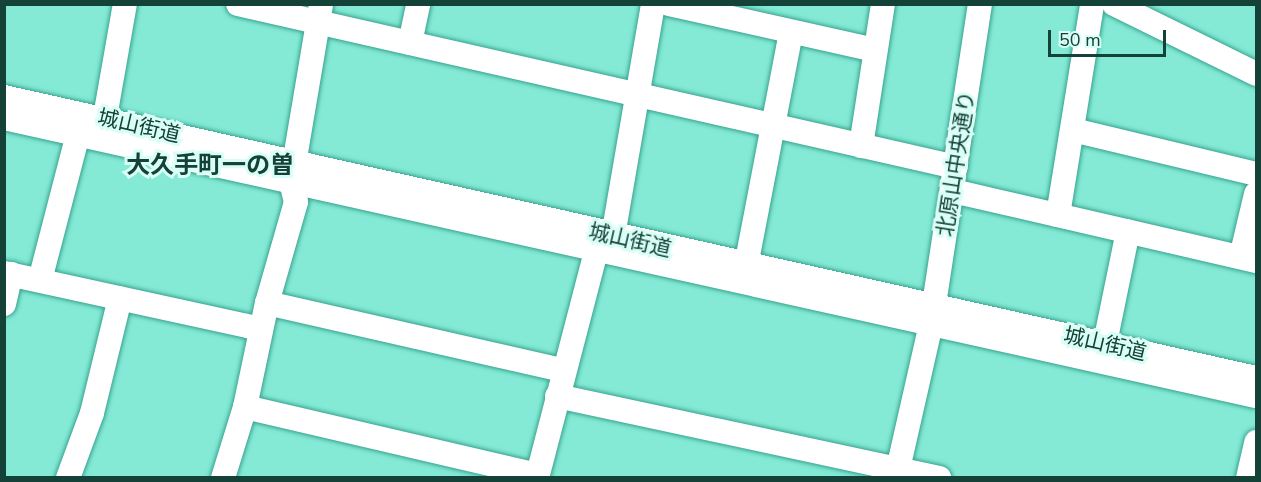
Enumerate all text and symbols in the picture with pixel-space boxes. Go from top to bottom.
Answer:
scale bar [1051,18,1170,56]
text: 50 m [1059,28,1101,52]
street label: 北原山中央通り [932,89,980,239]
street label: 城山街道 [95,104,183,148]
district label: 大久手町一の曽 [126,152,294,180]
street label: 城山街道 [586,218,674,262]
street label: 城山街道 [1061,322,1149,366]

